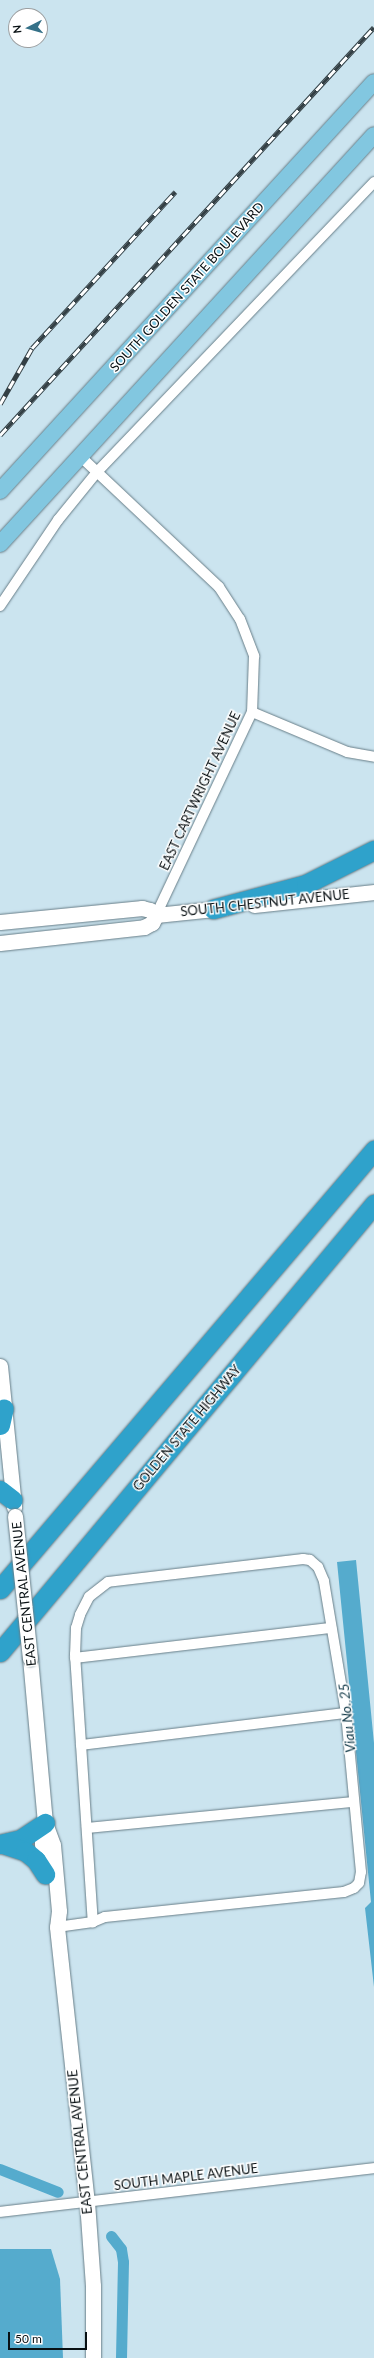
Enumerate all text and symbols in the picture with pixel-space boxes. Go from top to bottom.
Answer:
north arrow [8,8,48,48]
text: N [10,24,23,34]
street label: SOUTH GOLDEN STATE BOULEVARD [107,199,267,375]
street label: EAST CARTWRIGHT AVENUE [156,709,244,873]
street label: SOUTH CHESTNUT AVENUE [179,886,351,920]
street label: GOLDEN STATE HIGHWAY [130,1362,244,1494]
street label: EAST CENTRAL AVENUE [9,1520,39,1668]
water label: Viau No. 25 [335,1682,359,1754]
street label: EAST CENTRAL AVENUE [65,2068,95,2216]
street label: SOUTH MAPLE AVENUE [113,2160,259,2194]
scale bar [10,2324,89,2350]
text: 50 m [15,2331,42,2346]

